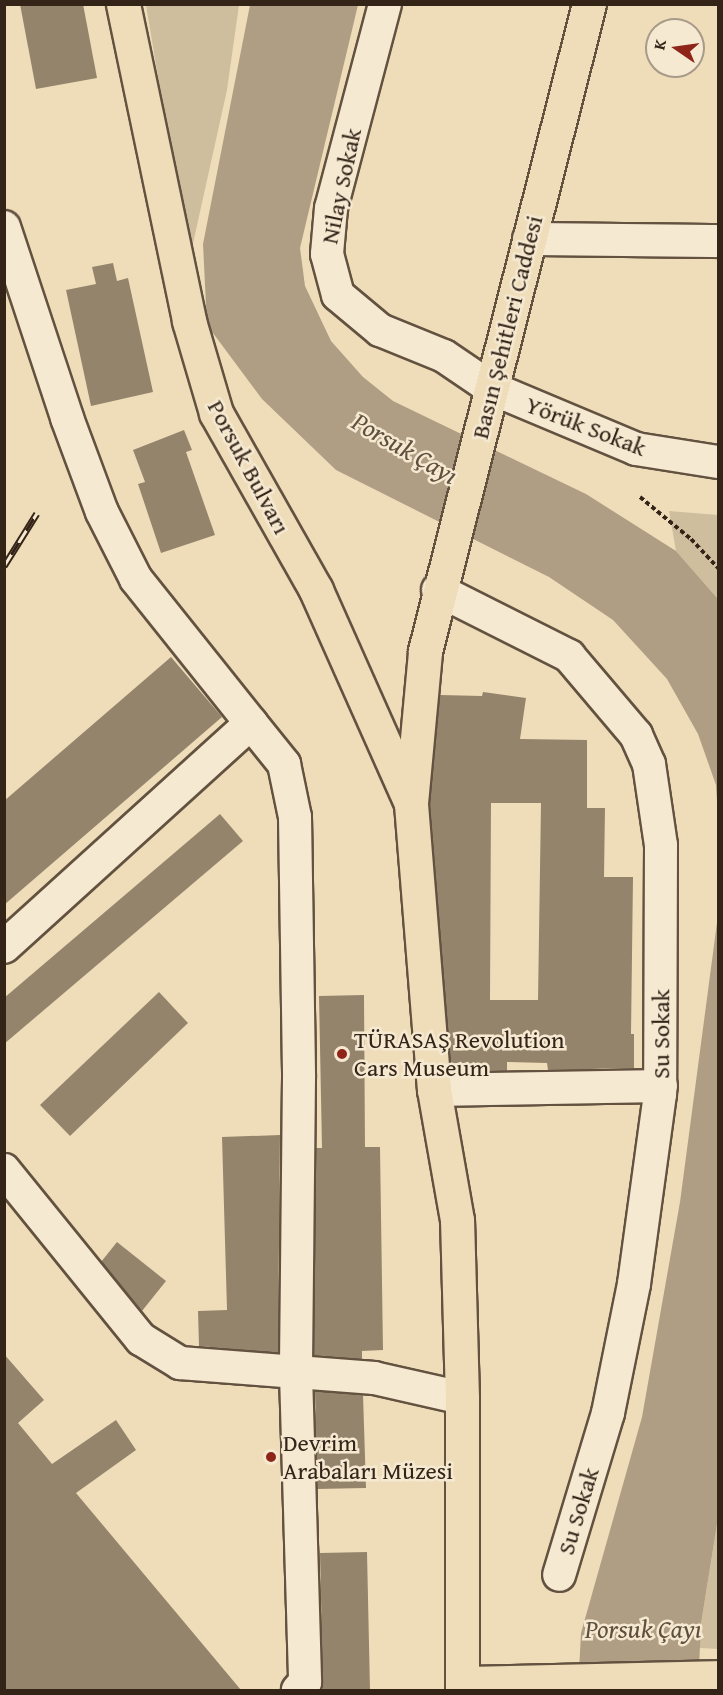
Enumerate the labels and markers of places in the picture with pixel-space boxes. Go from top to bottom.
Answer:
place label: TÜRASAŞ Revolution Cars Museum [354,1026,564,1082]
marker: TÜRASAŞ Revolution Cars Museum [335,1047,349,1061]
place label: Devrim Arabaları Müzesi [283,1429,453,1485]
marker: Devrim Arabaları Müzesi [264,1450,278,1464]

